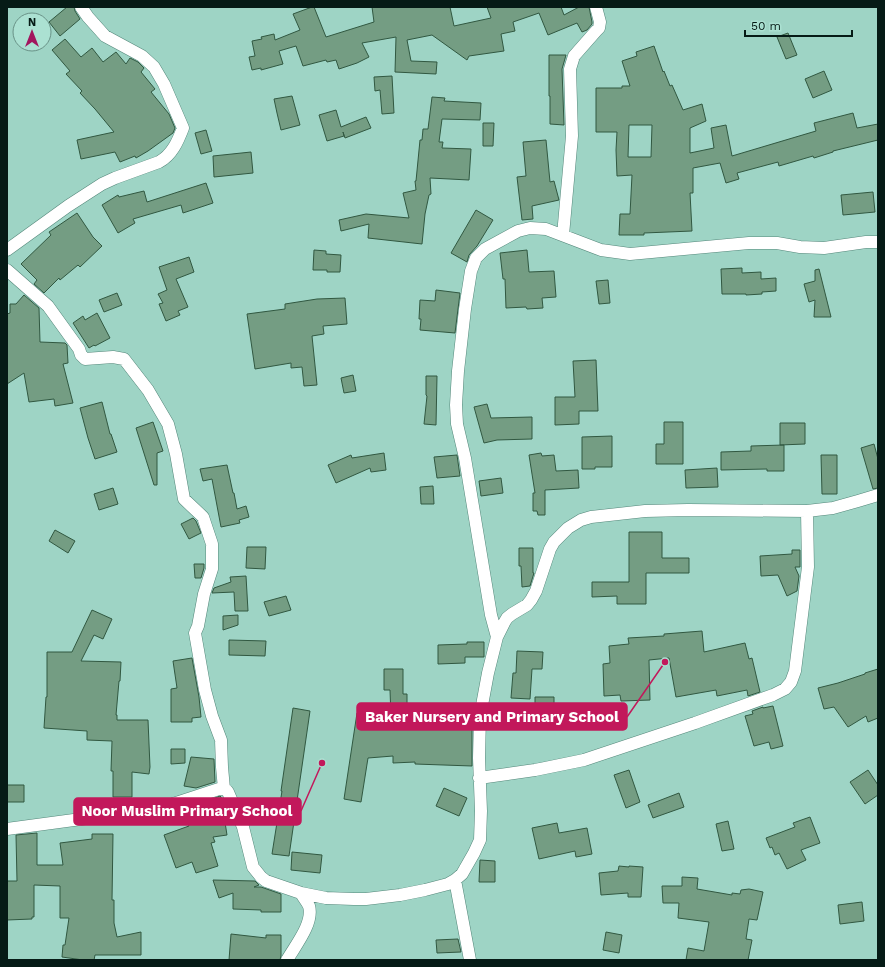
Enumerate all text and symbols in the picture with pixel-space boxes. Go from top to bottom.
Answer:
north arrow [12,12,52,52]
scale bar [745,12,852,38]
text: N [28,16,36,29]
text: 50 m [751,19,781,33]
callout: Baker Nursery and Primary School [357,703,627,730]
text: Baker Nursery and Primary School [365,708,619,726]
callout: Noor Muslim Primary School [74,798,301,825]
text: Noor Muslim Primary School [82,802,293,820]

